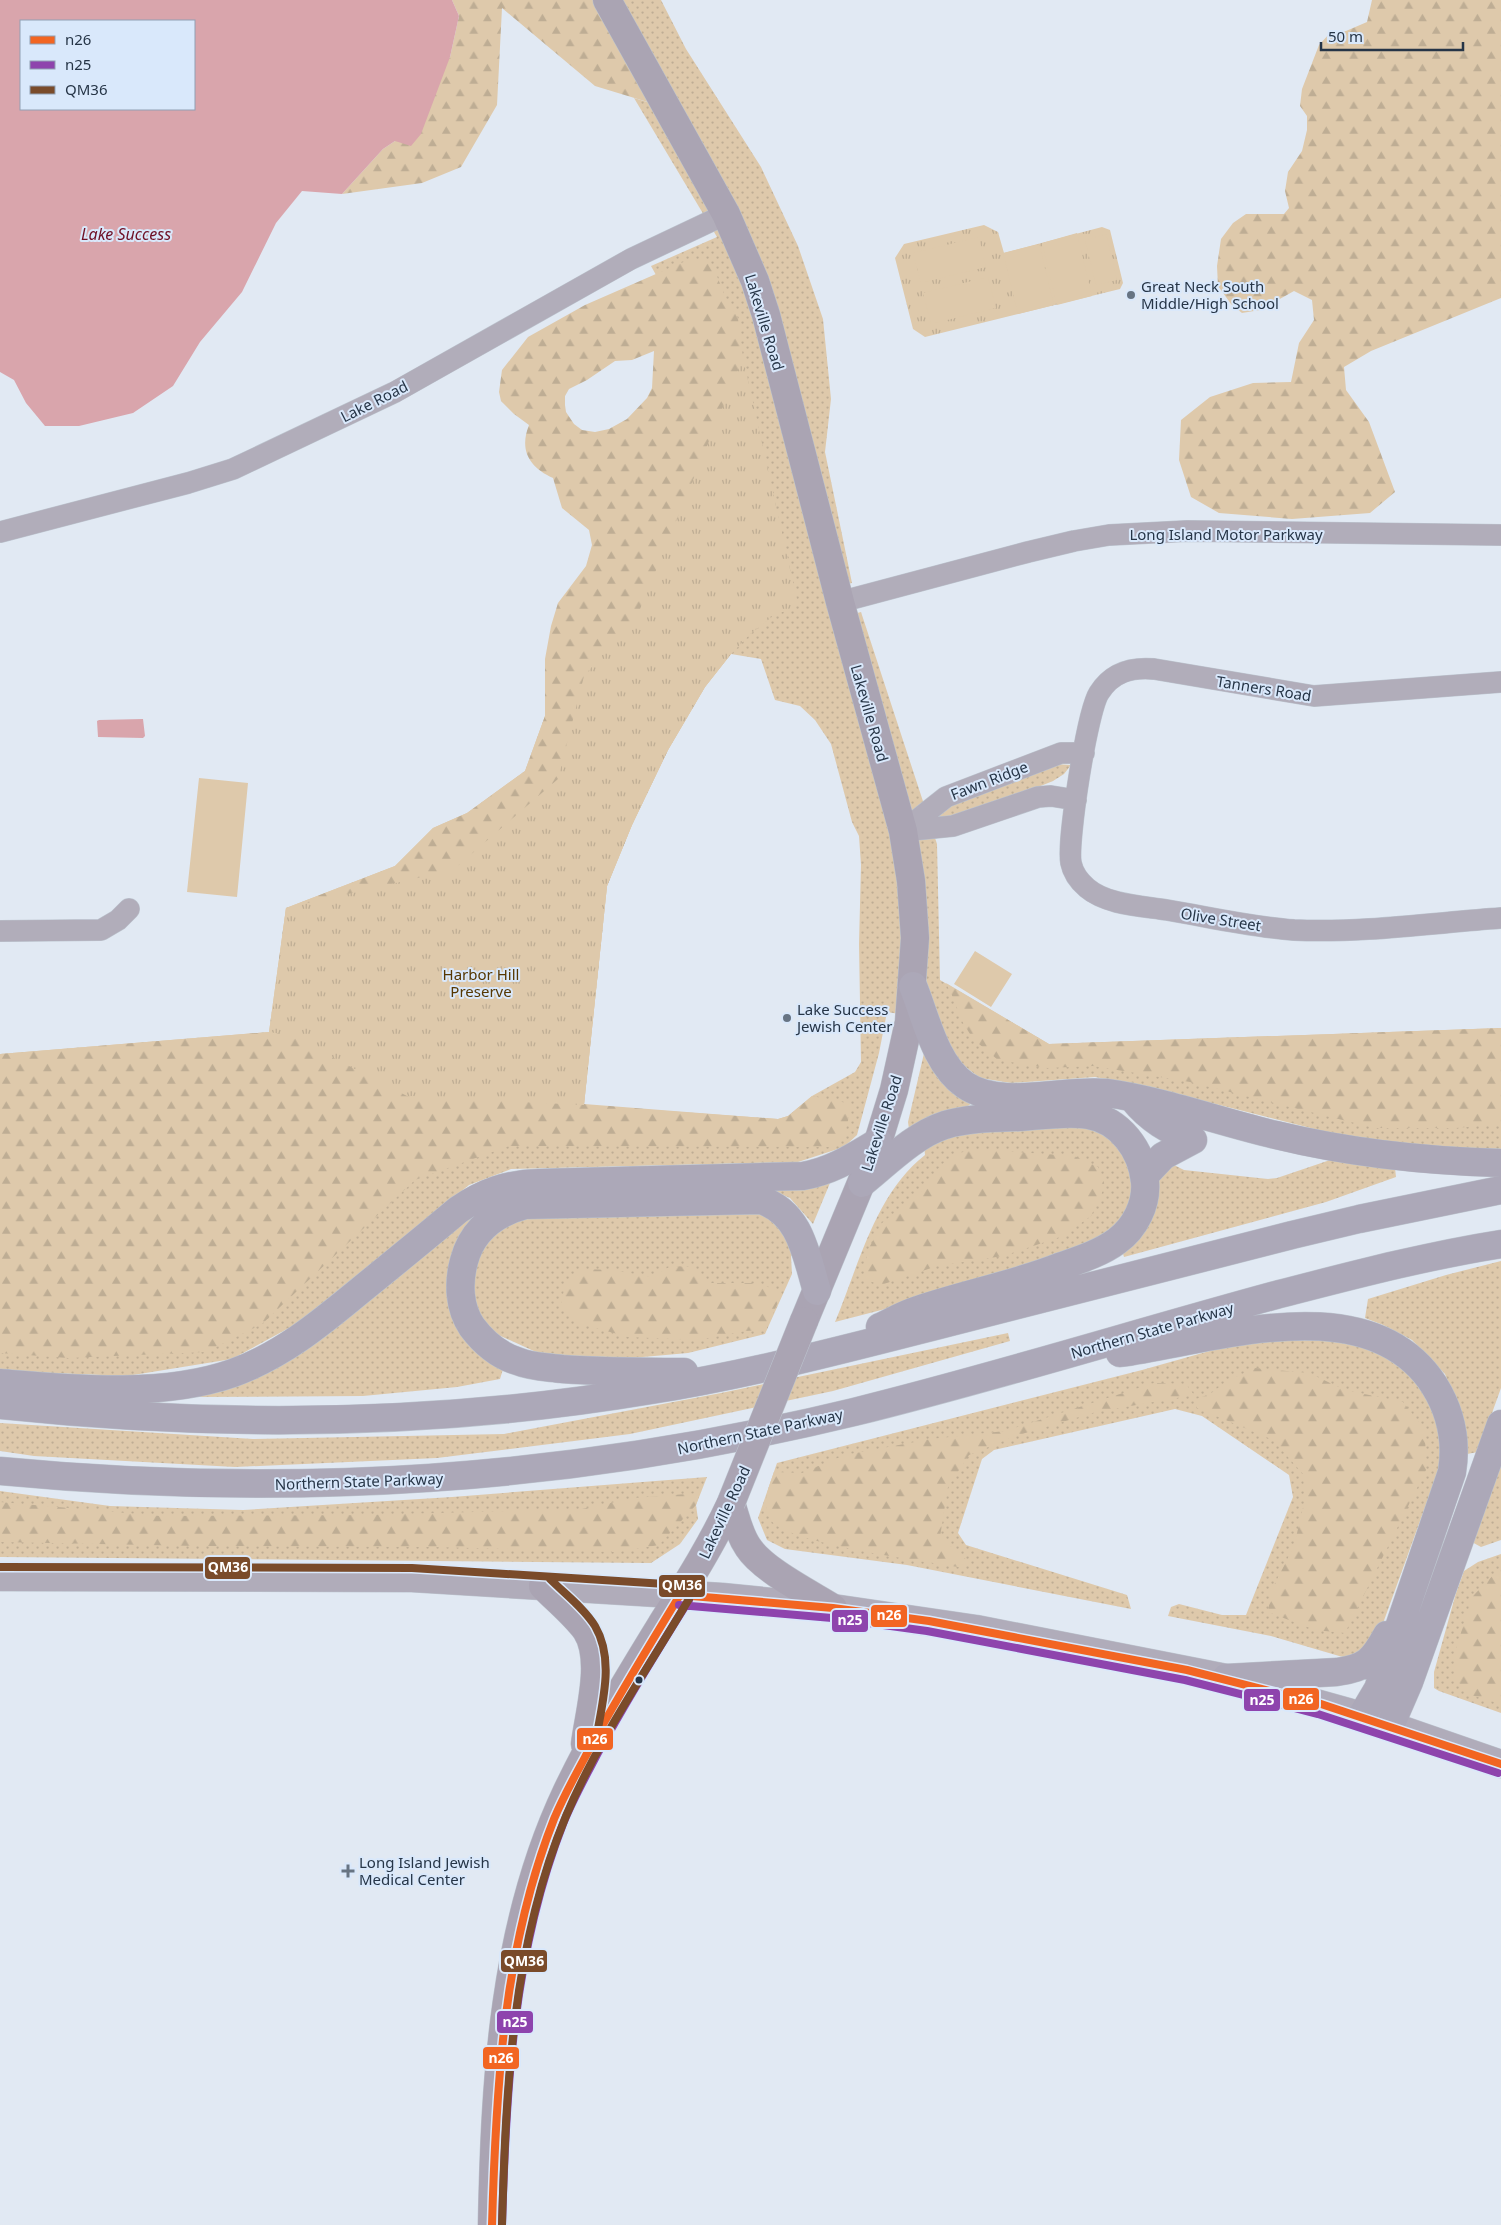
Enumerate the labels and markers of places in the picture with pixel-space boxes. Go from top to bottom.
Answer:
place label: Great Neck South Middle/High School [1141,276,1279,313]
marker: Great Neck South Middle/High School [1125,289,1137,301]
place label: Lake Success Jewish Center [795,999,893,1036]
marker: Lake Success Jewish Center [781,1012,793,1024]
unlabelled marker [634,1675,644,1685]
place label: Long Island Jewish Medical Center [359,1852,490,1889]
marker: Long Island Jewish Medical Center [341,1864,355,1878]

